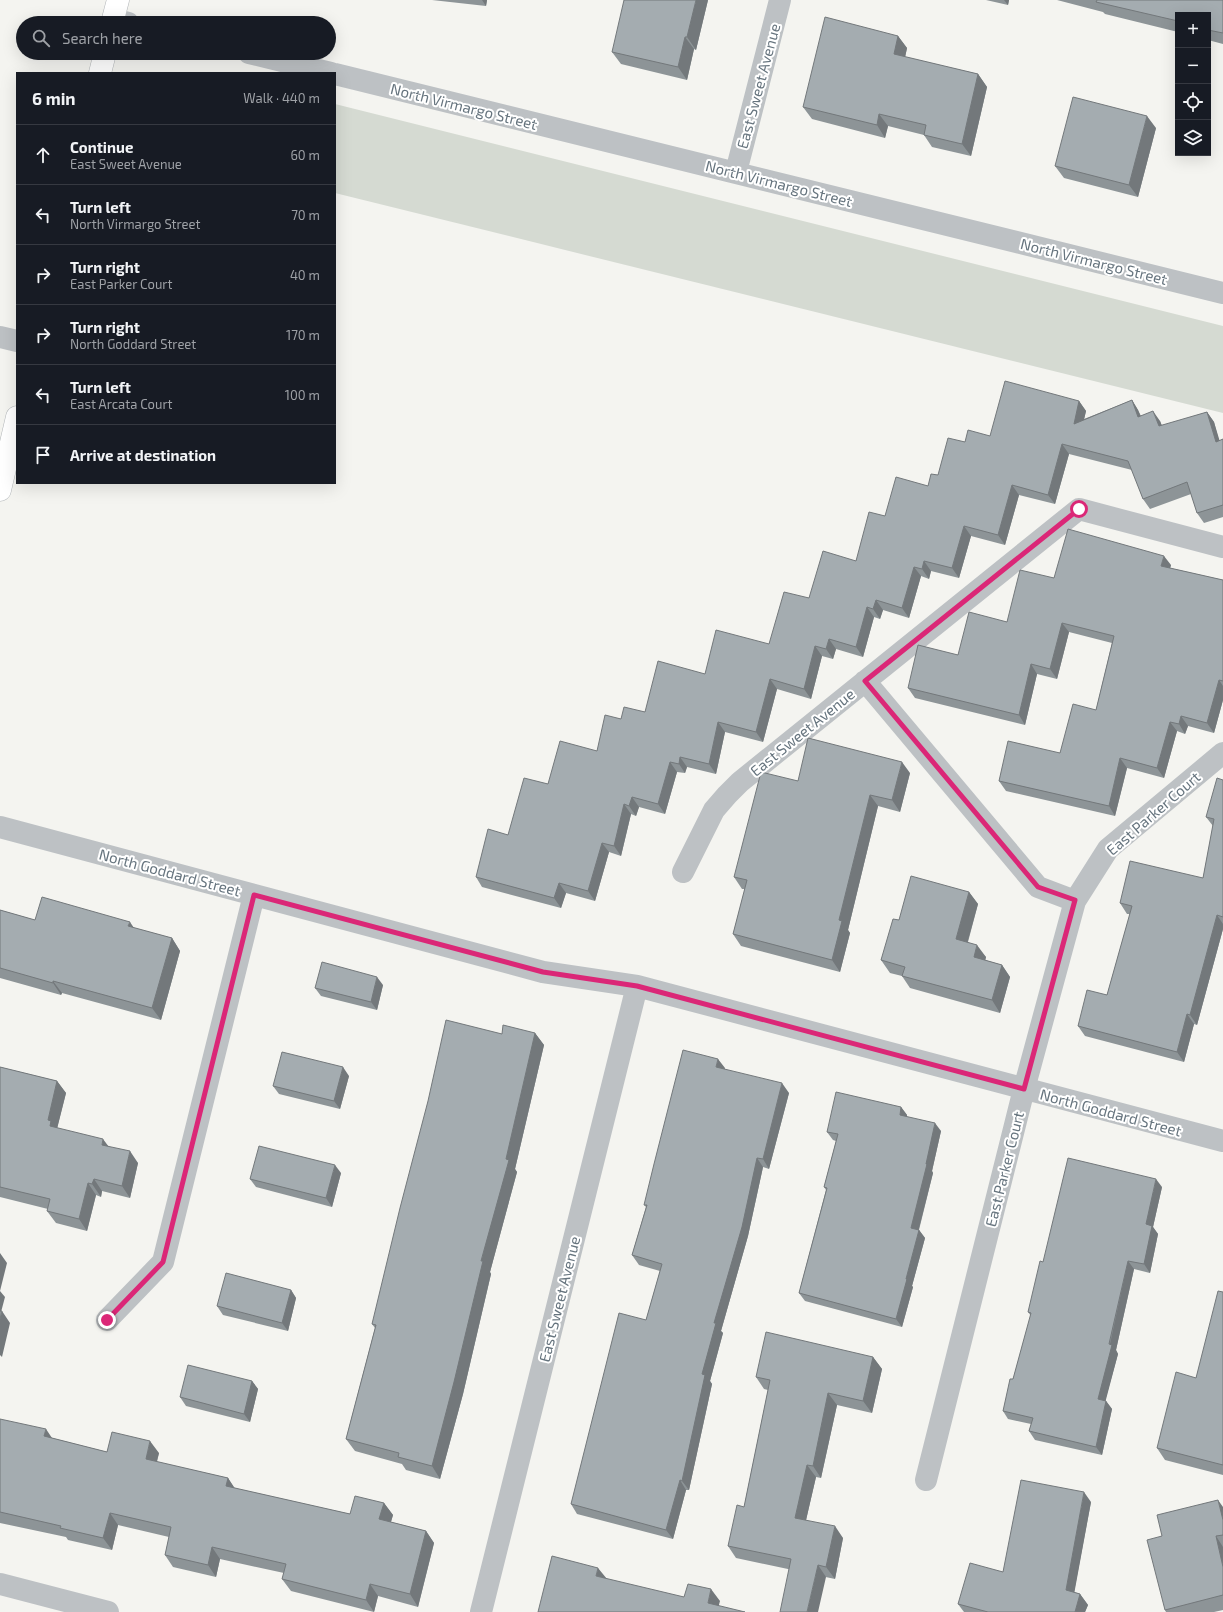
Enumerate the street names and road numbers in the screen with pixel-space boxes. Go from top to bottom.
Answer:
street label: East Sweet Avenue [733,21,783,151]
street label: North Virmargo Street [389,79,540,133]
street label: North Virmargo Street [704,156,855,210]
street label: North Virmargo Street [1019,234,1170,288]
street label: East Sweet Avenue [746,684,858,780]
street label: East Parker Court [1102,767,1204,859]
street label: North Goddard Street [97,844,243,900]
street label: North Goddard Street [1038,1084,1184,1140]
street label: East Parker Court [981,1109,1027,1229]
street label: East Sweet Avenue [535,1234,583,1364]

